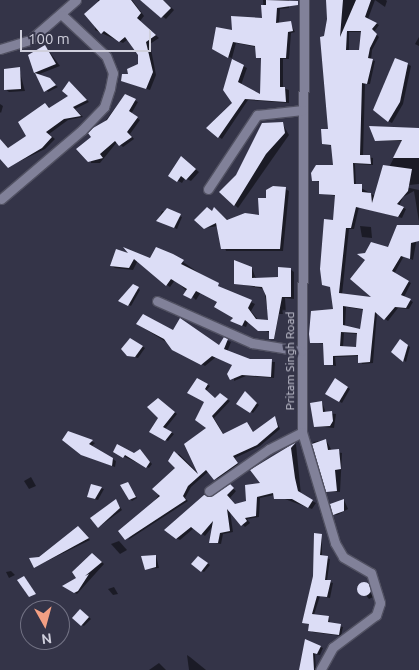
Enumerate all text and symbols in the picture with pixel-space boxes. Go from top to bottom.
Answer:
scale bar [22,20,154,52]
text: 100 m [28,30,70,47]
street label: Pritam Singh Road [283,312,297,410]
north arrow [20,600,70,650]
text: N [41,630,53,647]

